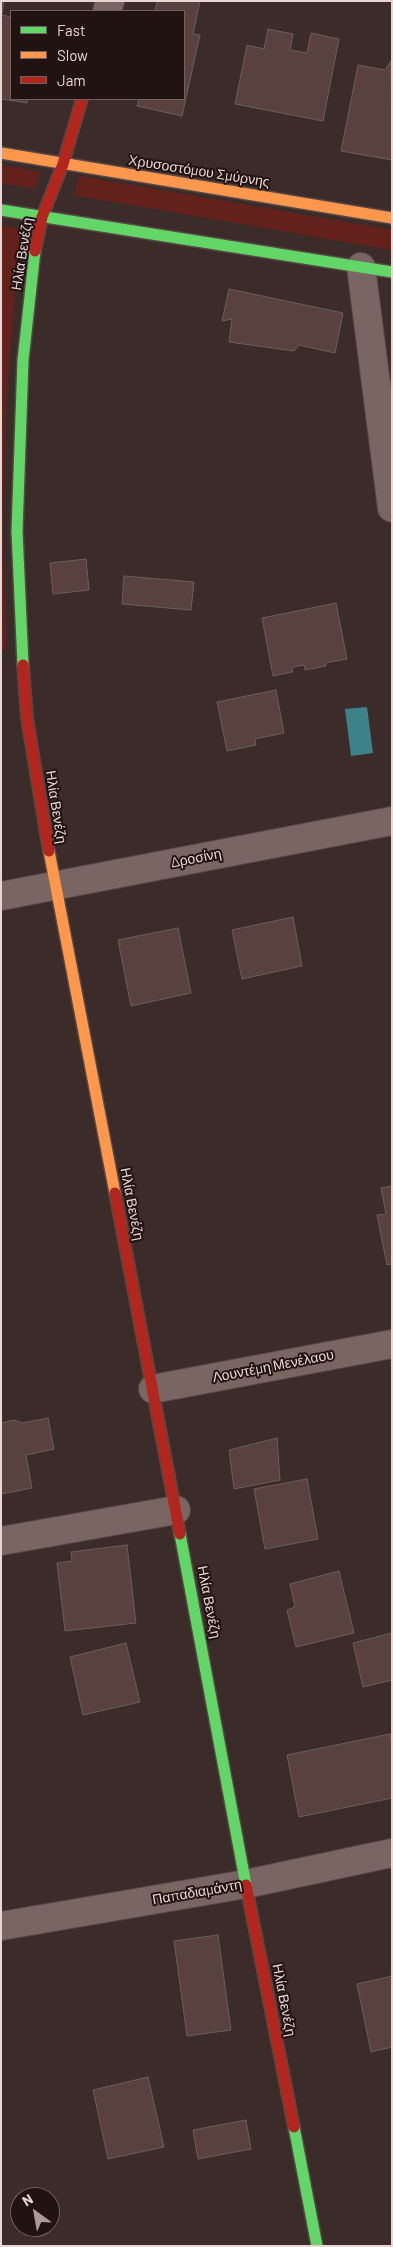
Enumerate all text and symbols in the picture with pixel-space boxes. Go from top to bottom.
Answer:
legend [10,10,185,100]
text: Fast [57,21,85,39]
text: Slow [57,46,88,64]
text: Jam [57,71,86,89]
street label: Χρυσοστόμου Σμύρνης [127,152,271,190]
street label: Ηλία Βενέζη [8,216,36,292]
street label: Ηλία Βενέζη [42,769,70,845]
street label: Δροσίνη [169,845,223,871]
street label: Ηλία Βενέζη [117,1166,147,1242]
street label: Λουντέμη Μενέλαου [211,1346,335,1386]
street label: Ηλία Βενέζη [194,1564,224,1640]
street label: Παπαδιαμάντη [151,1876,243,1908]
street label: Ηλία Βενέζη [269,1962,299,2038]
north arrow [10,2187,60,2237]
text: N [19,2190,36,2209]

